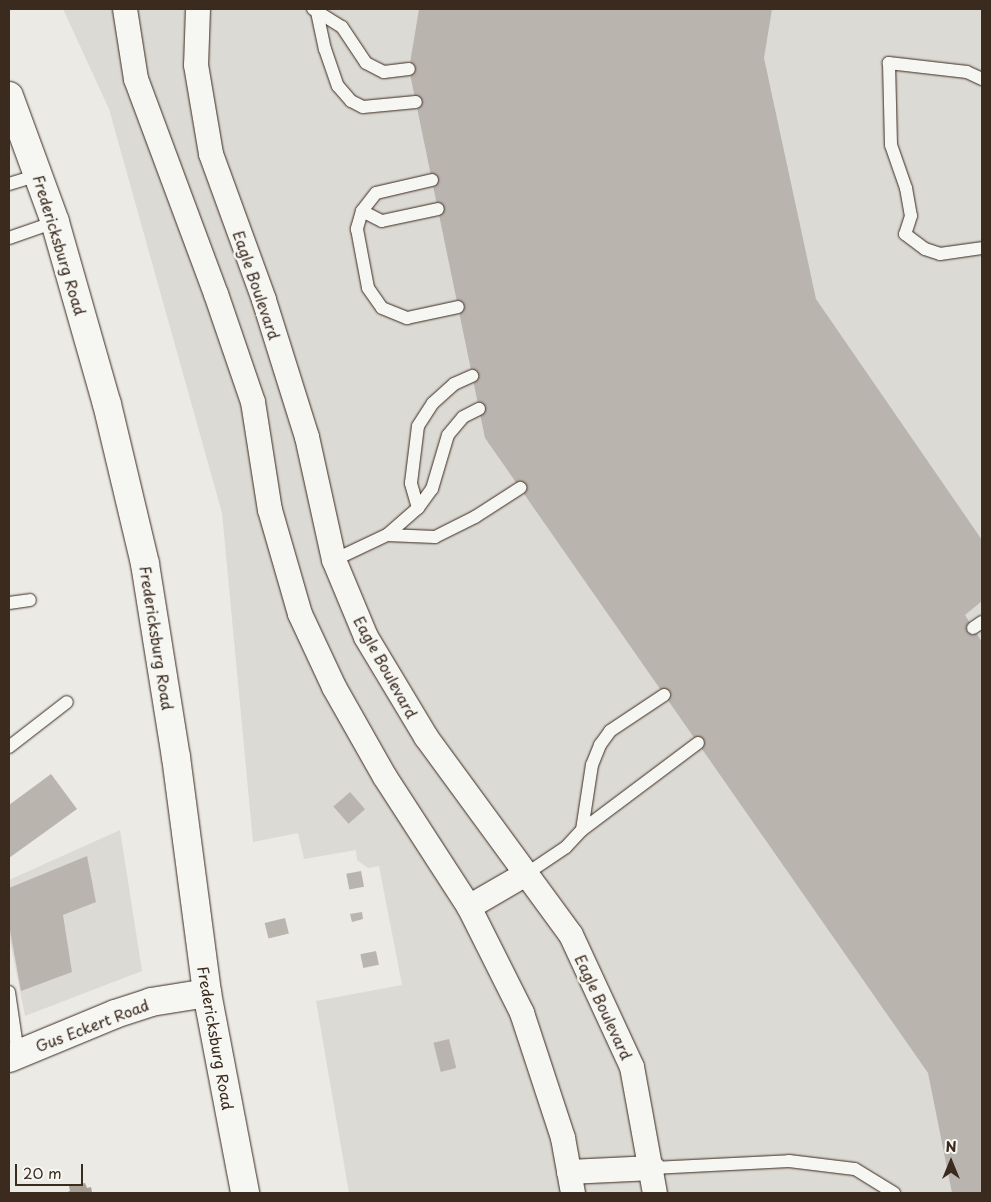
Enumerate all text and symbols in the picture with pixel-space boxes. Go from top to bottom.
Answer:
street label: Fredericksburg Road [30,173,90,317]
street label: Eagle Boulevard [230,227,284,343]
street label: Fredericksburg Road [137,565,177,711]
street label: Eagle Boulevard [350,612,422,722]
street label: Eagle Boulevard [571,951,637,1063]
street label: Fredericksburg Road [194,965,238,1111]
street label: Gus Eckert Road [33,995,151,1055]
text: N [945,1136,957,1157]
north arrow [926,1137,976,1187]
scale bar [18,1154,85,1186]
text: 20 m [23,1161,62,1184]

